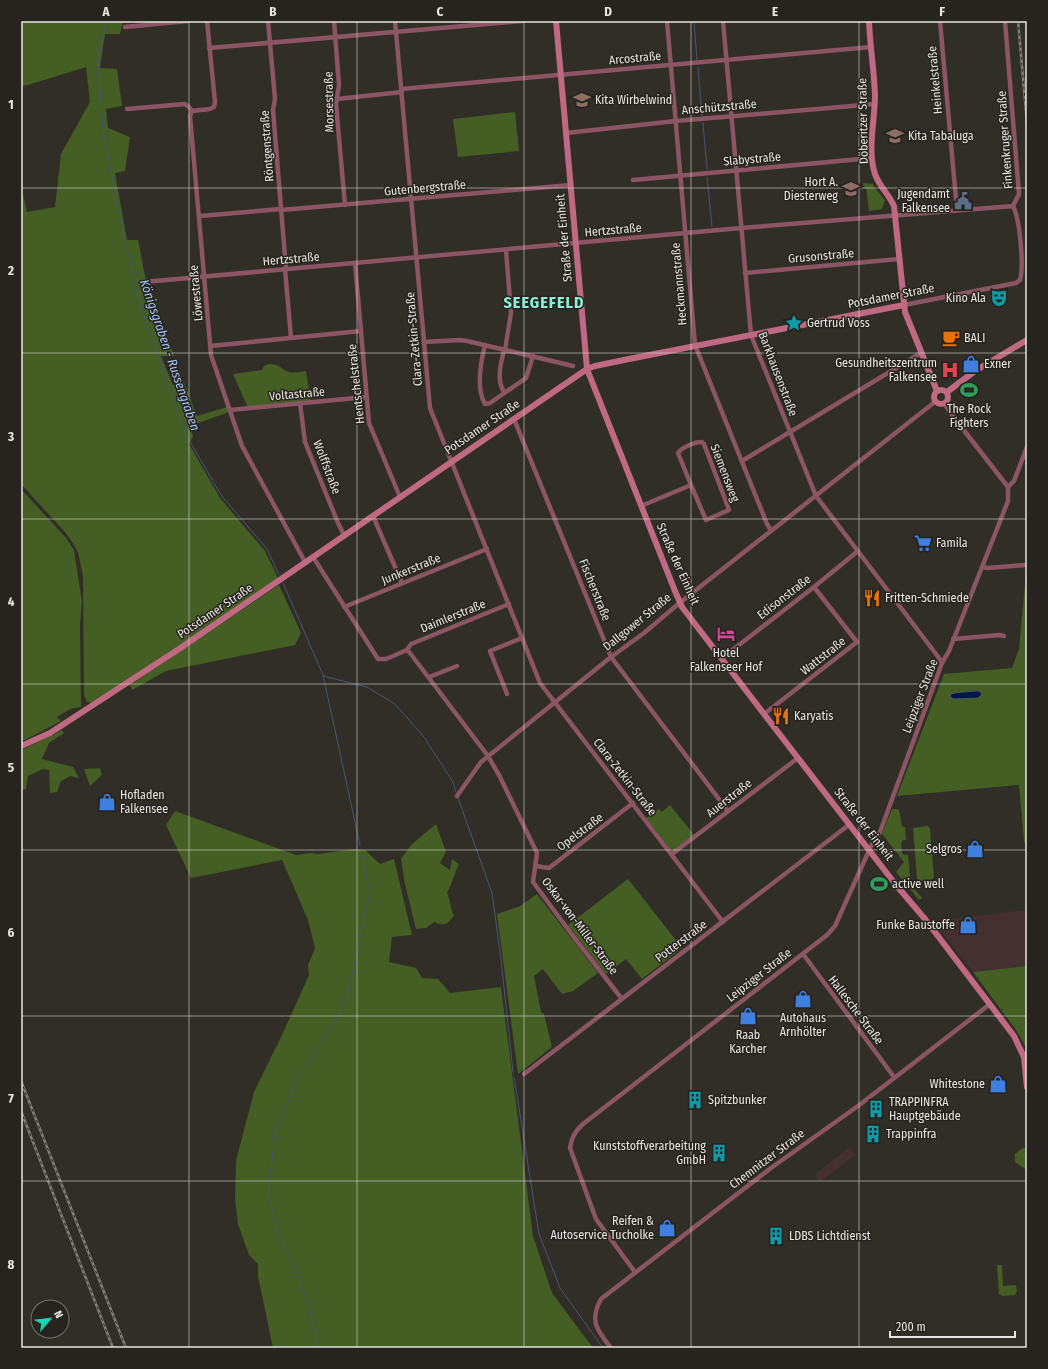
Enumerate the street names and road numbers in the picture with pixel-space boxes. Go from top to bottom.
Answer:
street label: Heinkelstraße [925,45,945,115]
street label: Arcostraße [608,49,662,67]
street label: Morsestraße [321,71,337,133]
street label: Döberitzer Straße [855,78,871,164]
street label: Finkenkruger Straße [995,90,1015,190]
street label: Anschützstraße [681,97,757,117]
street label: Röntgenstraße [258,110,276,182]
street label: Slabystraße [723,150,781,168]
street label: Gutenbergstraße [383,177,467,199]
street label: Straße der Einheit [553,193,575,283]
street label: Hertzstraße [584,221,642,239]
street label: Heckmannstraße [668,242,690,326]
street label: Grusonstraße [787,246,855,266]
street label: Hertzstraße [262,250,320,268]
street label: Löwestraße [187,264,205,322]
street label: Potsdamer Straße [847,281,935,311]
street label: Clara-Zetkin-Straße [403,291,425,387]
street label: Barkhausenstraße [755,330,801,418]
street label: Hentschelstraße [345,343,367,425]
street label: Voltastraße [268,385,326,403]
street label: Potsdamer Straße [442,397,522,457]
street label: Wolffstraße [310,438,344,496]
street label: Siemensweg [708,442,743,504]
street label: Straße der Einheit [654,521,702,607]
street label: Junkerstraße [379,551,443,587]
street label: Fischerstraße [576,557,614,623]
street label: Edisonstraße [755,572,813,622]
street label: Potsdamer Straße [175,581,255,641]
street label: Dallgower Straße [600,590,674,654]
street label: Daimlerstraße [418,597,488,635]
street label: Wattstraße [798,634,848,678]
street label: Leipziger Straße [899,657,941,735]
street label: Clara-Zetkin-Straße [590,735,660,819]
street label: Auerstraße [704,776,754,820]
street label: Straße der Einheit [831,785,897,863]
street label: Opelstraße [554,810,606,854]
street label: Oskar-von-Miller-Straße [539,875,621,977]
street label: Potterstraße [652,917,710,965]
street label: Leipziger Straße [724,945,794,1005]
street label: Hallesche Straße [826,973,886,1047]
street label: Chemnitzer Straße [727,1126,807,1192]

